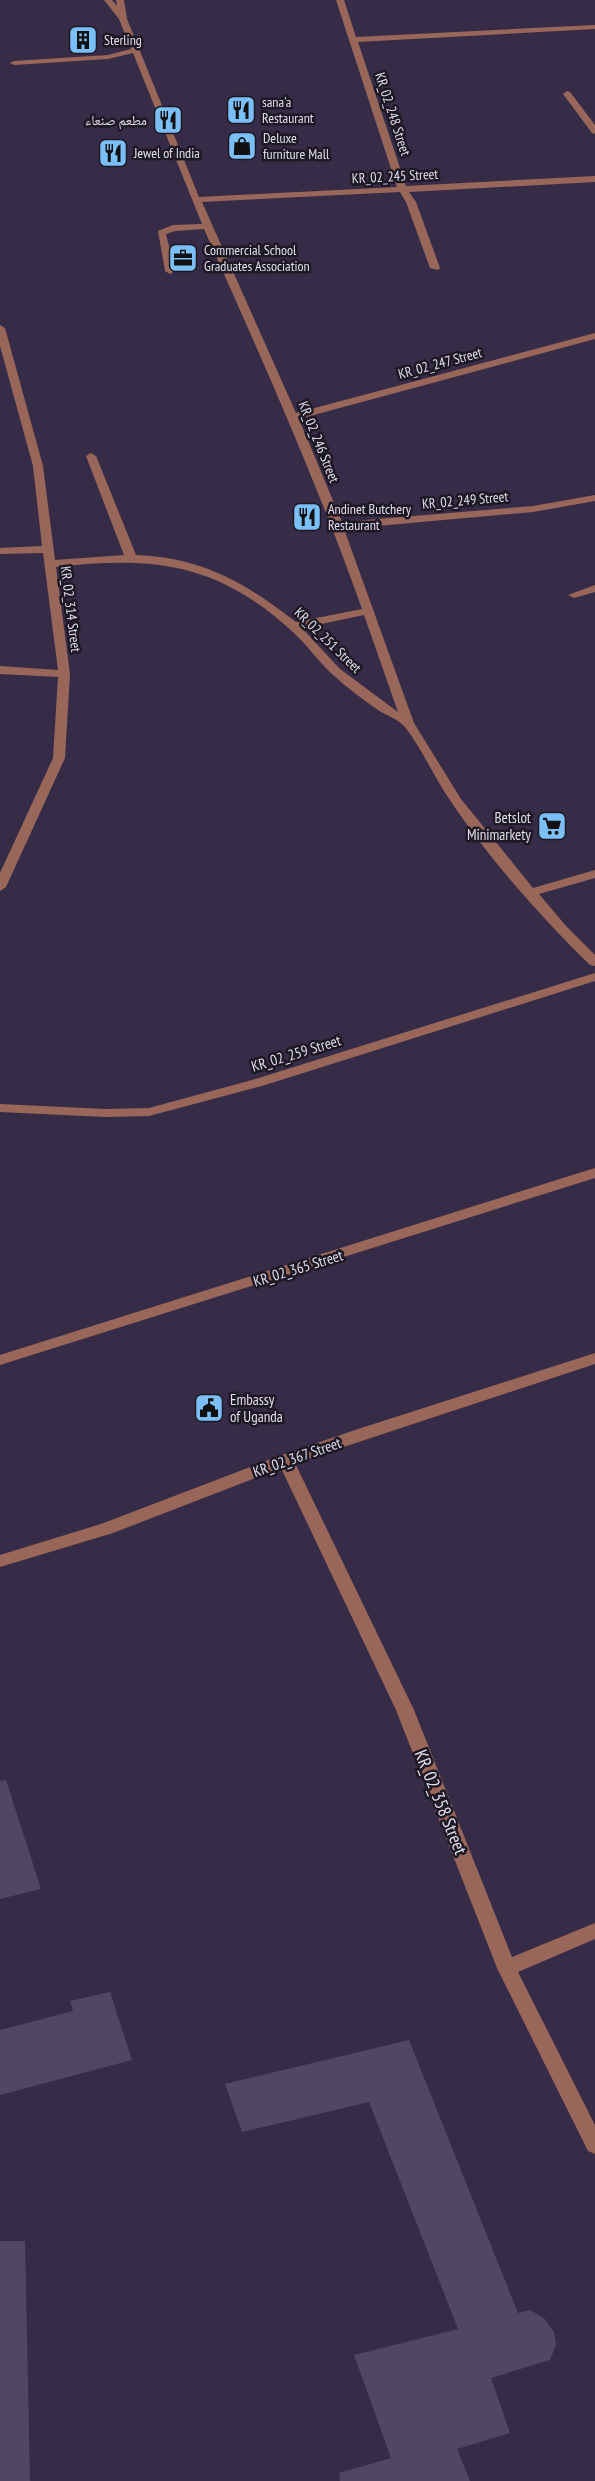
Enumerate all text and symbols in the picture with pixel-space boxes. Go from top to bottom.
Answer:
building icon: Sterling [67,24,99,56]
place label: Sterling [104,31,142,49]
street label: KR_02_248 Street [371,70,415,158]
place label: sana'a Restaurant [262,93,314,127]
restaurant icon: sana'a Restaurant [225,94,257,126]
restaurant icon: مطعم صنعاء [152,104,184,136]
place label: مطعم صنعاء [85,111,147,130]
place label: Deluxe furniture Mall [263,129,330,163]
shop icon: Deluxe furniture Mall [226,130,258,162]
restaurant icon: Jewel of India [97,137,129,169]
place label: Jewel of India [133,144,200,162]
street label: KR_02_245 Street [351,165,439,187]
place label: Commercial School Graduates Association [204,241,310,275]
office icon: Commercial School Graduates Association [167,242,199,274]
street label: KR_02_247 Street [396,343,484,383]
street label: KR_02_246 Street [294,399,344,486]
street label: KR_02_249 Street [421,487,509,513]
place label: Andinet Butchery Restaurant [328,500,412,534]
restaurant icon: Andinet Butchery Restaurant [291,501,323,533]
street label: KR_02_314 Street [57,565,85,653]
street label: KR_02_251 Street [291,604,365,677]
place label: Betslot Minimarkety [467,808,531,844]
supermarket icon: Betslot Minimarkety [536,810,568,842]
street label: KR_02_259 Street [249,1030,343,1076]
street label: KR_02_365 Street [251,1245,345,1291]
place label: Embassy of Uganda [230,1390,283,1426]
public building icon: Embassy of Uganda [193,1392,225,1424]
street label: KR_02_367 Street [250,1433,344,1481]
street label: KR_02_358 Street [410,1746,472,1858]

